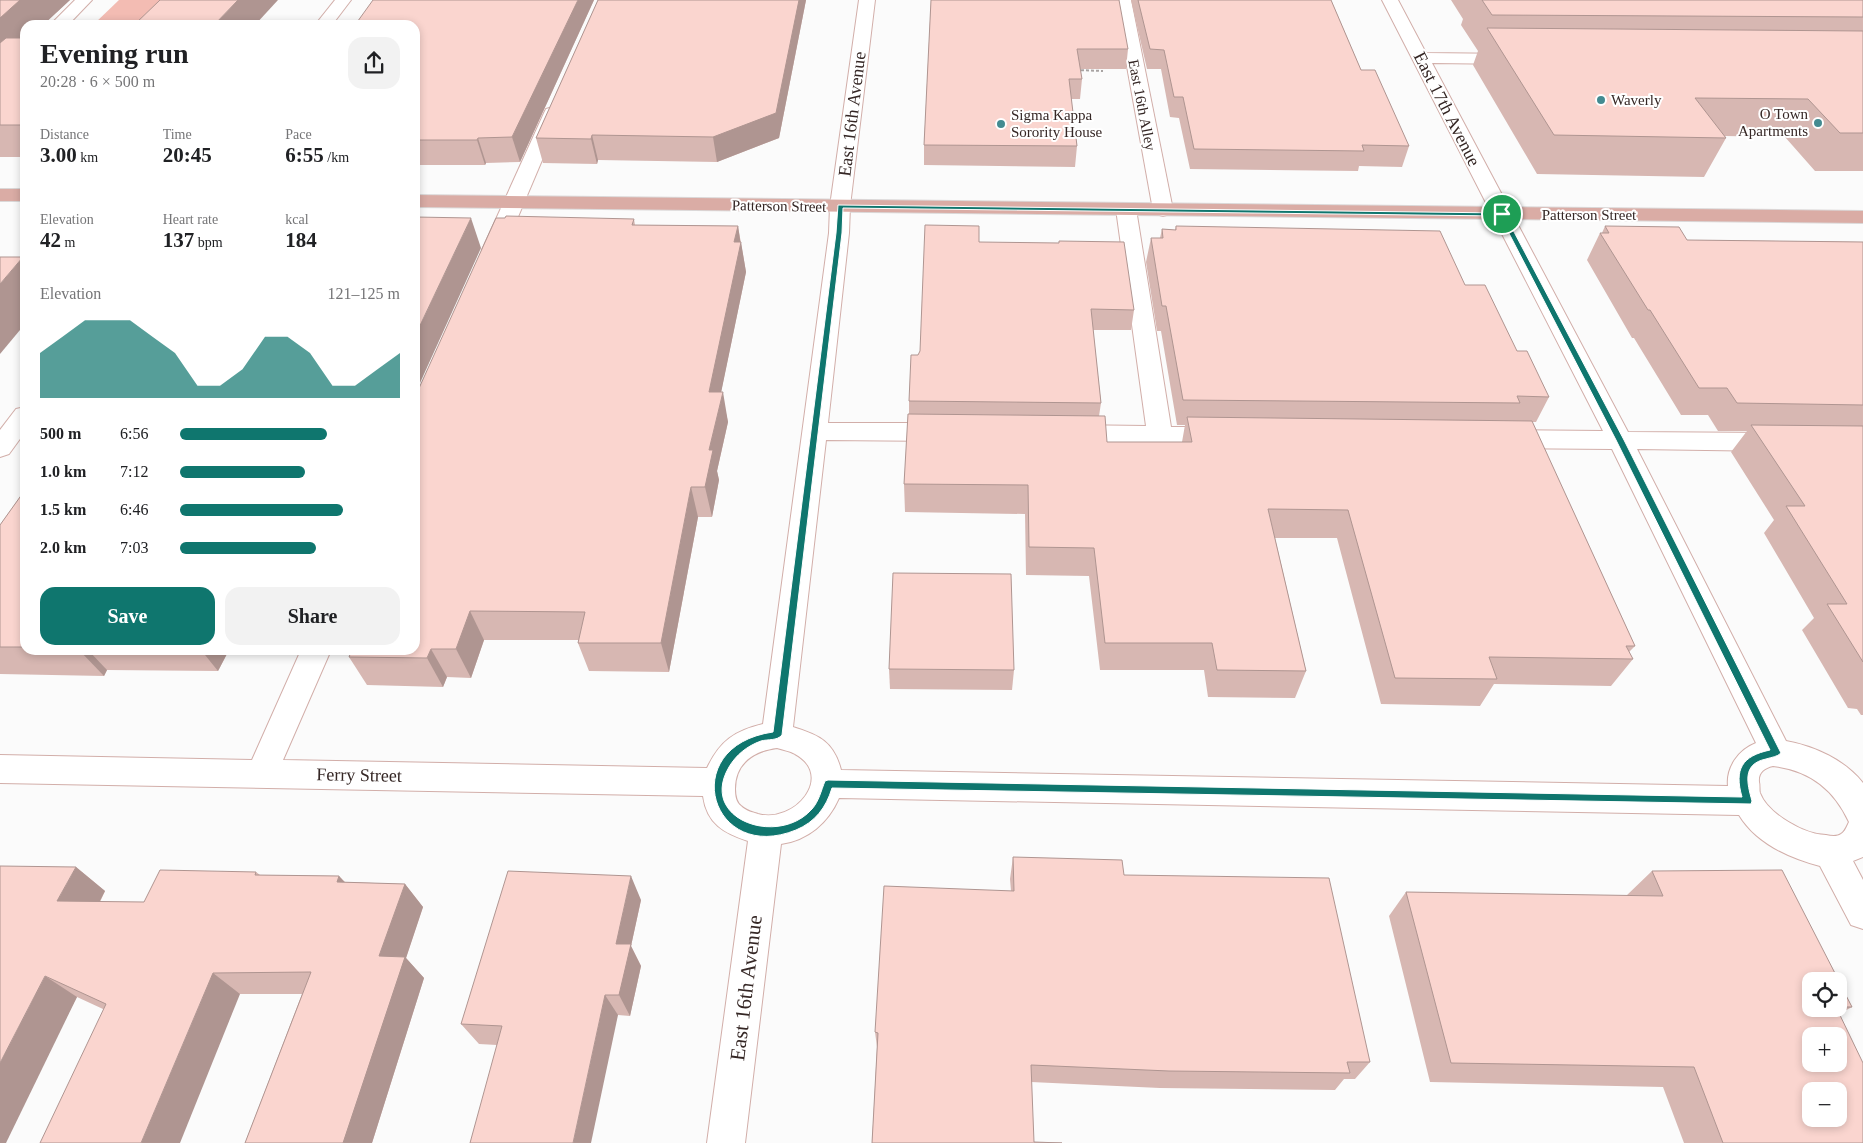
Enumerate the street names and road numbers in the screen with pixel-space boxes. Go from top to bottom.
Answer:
street label: East 17th Avenue [1410,48,1484,170]
street label: East 16th Avenue [834,50,870,178]
street label: East 16th Alley [1125,58,1159,152]
street label: Patterson Street [732,197,827,215]
street label: Patterson Street [1542,207,1637,223]
street label: Ferry Street [316,764,402,786]
street label: East 16th Avenue [725,914,767,1062]

